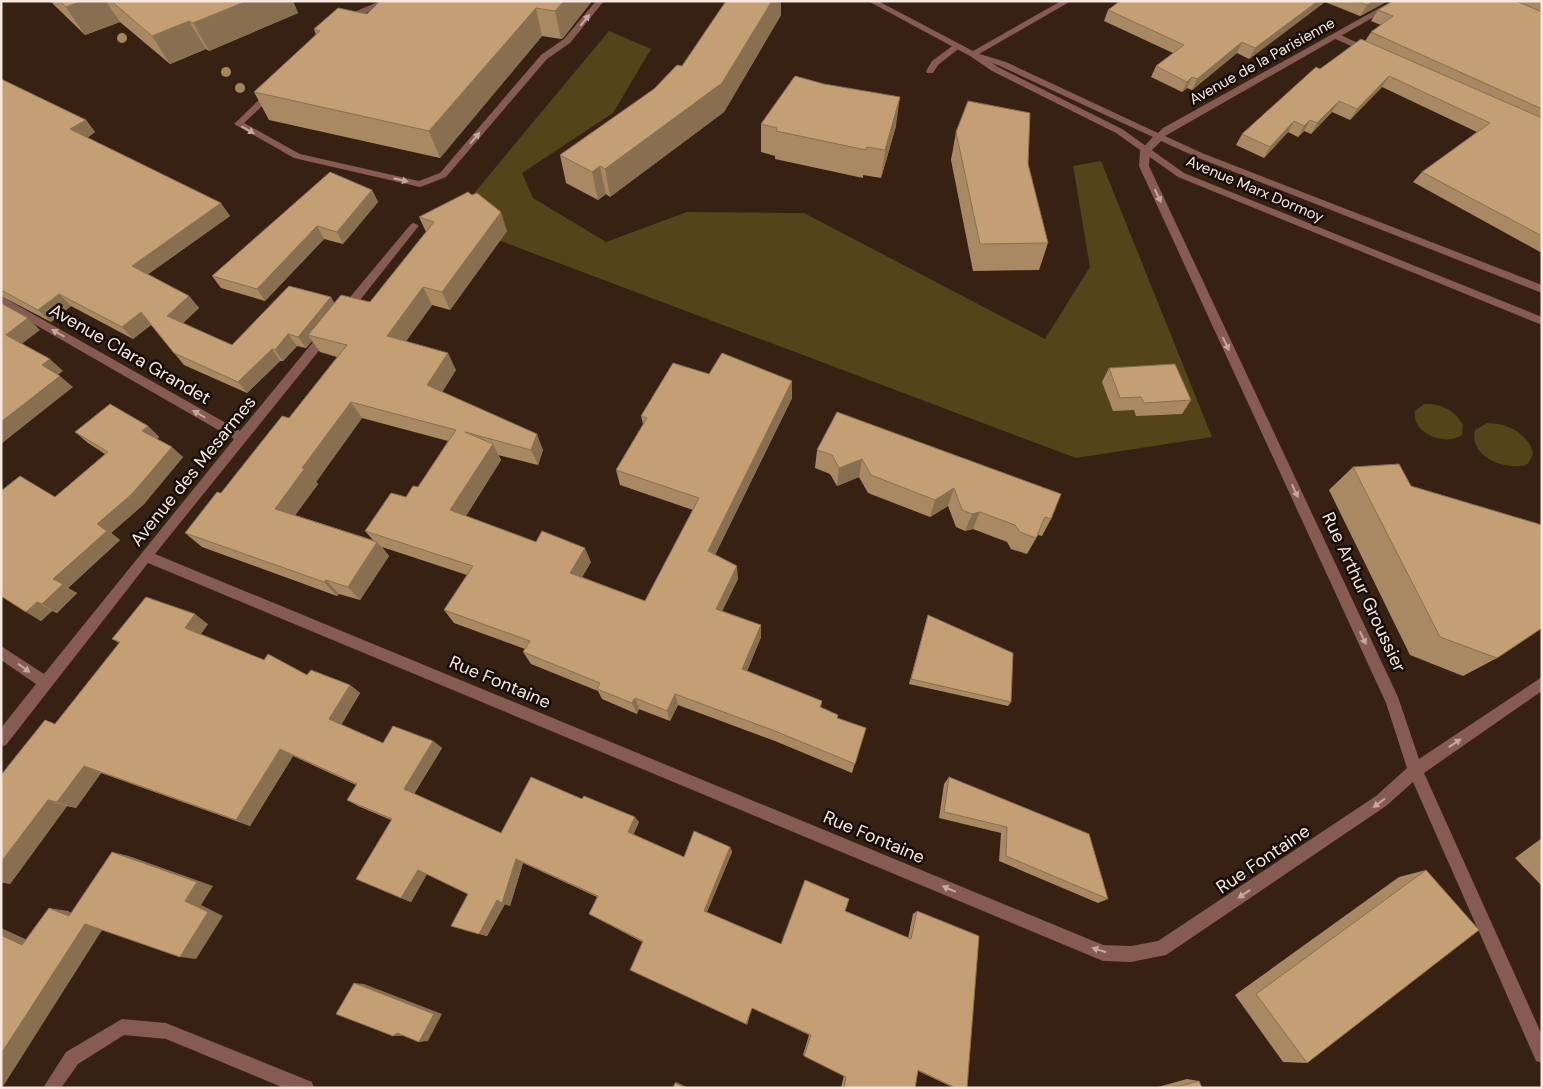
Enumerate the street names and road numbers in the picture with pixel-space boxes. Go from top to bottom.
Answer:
street label: Avenue de la Parisienne [1186,13,1338,109]
street label: Avenue Marx Dormoy [1183,151,1327,227]
street label: Avenue Clara Grandet [45,298,215,410]
street label: Avenue des Mesarmes [125,391,261,551]
street label: Rue Arthur Groussier [1316,508,1412,676]
street label: Rue Fontaine [446,650,554,714]
street label: Rue Fontaine [820,805,928,869]
street label: Rue Fontaine [1212,819,1314,899]

